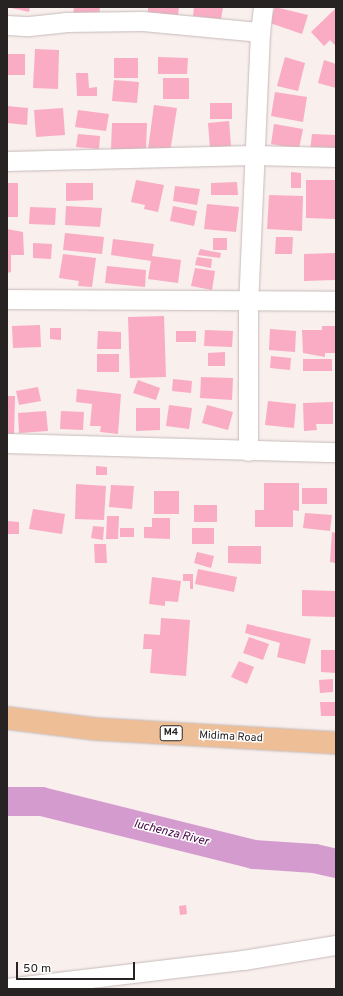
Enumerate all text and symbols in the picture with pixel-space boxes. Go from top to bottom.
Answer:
road number: M4 [159,725,183,741]
street label: Midima Road [199,729,263,745]
water label: luchenza River [132,818,210,850]
scale bar [18,954,137,980]
text: 50 m [23,961,51,977]

